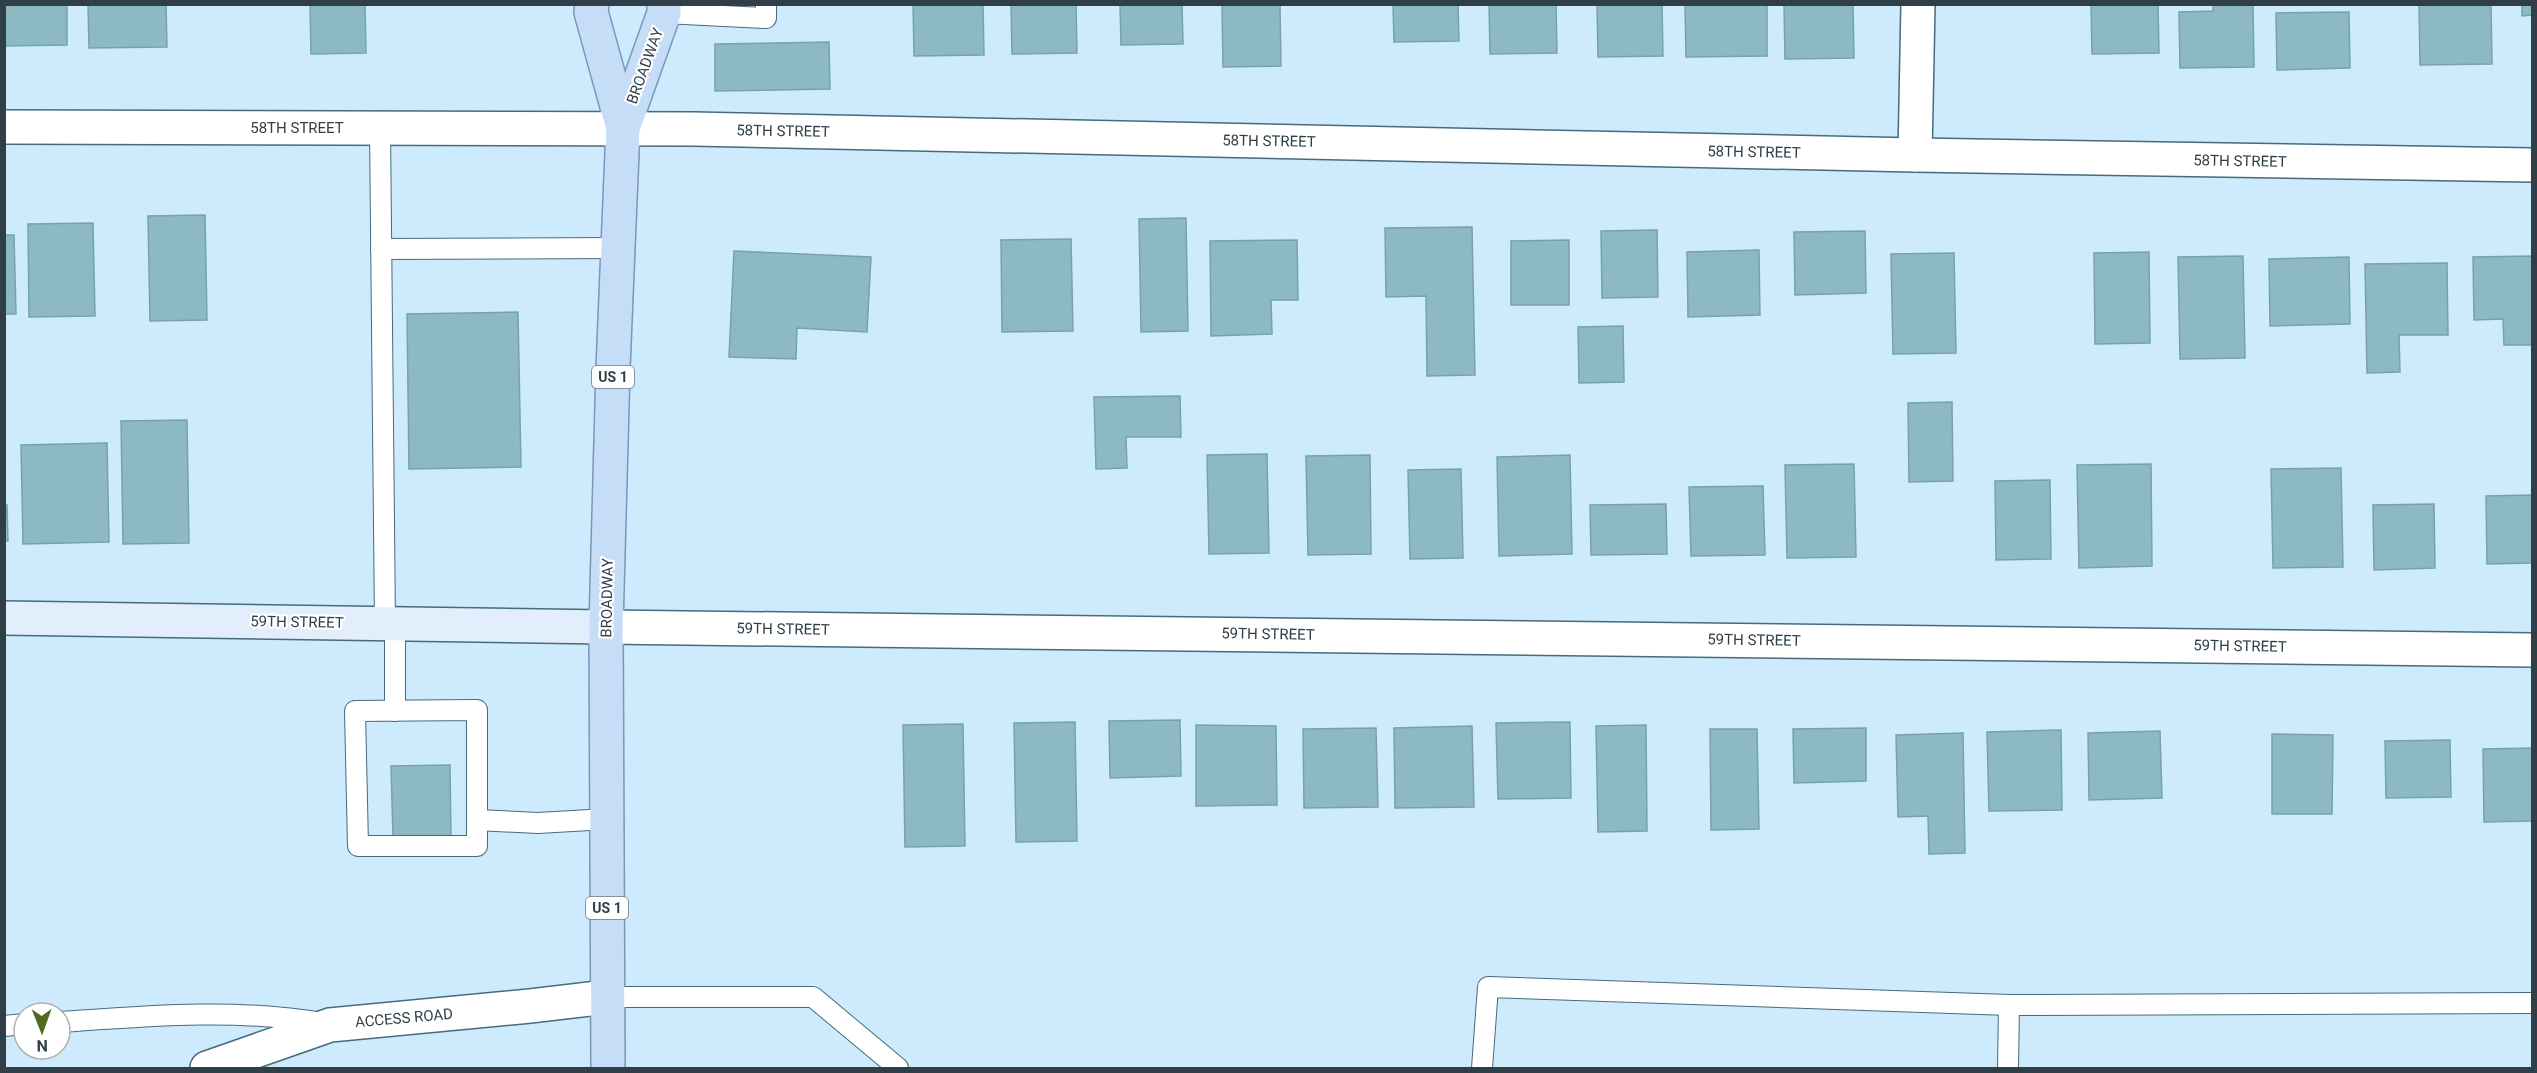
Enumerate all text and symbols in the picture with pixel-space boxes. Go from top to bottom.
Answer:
street label: BROADWAY [623,26,667,106]
street label: 58TH STREET [250,119,344,137]
street label: 58TH STREET [736,121,830,141]
street label: 58TH STREET [1222,131,1316,151]
street label: 58TH STREET [1707,142,1801,162]
street label: 58TH STREET [2193,151,2287,171]
road number: US 1 [592,366,634,388]
street label: BROADWAY [597,558,617,638]
street label: 59TH STREET [250,612,344,632]
street label: 59TH STREET [736,619,830,639]
street label: 59TH STREET [1221,624,1315,644]
street label: 59TH STREET [1707,630,1801,650]
street label: 59TH STREET [2193,636,2287,656]
road number: US 1 [586,897,628,919]
north arrow [12,1001,72,1061]
street label: ACCESS ROAD [354,1005,454,1031]
text: N [36,1036,48,1055]

